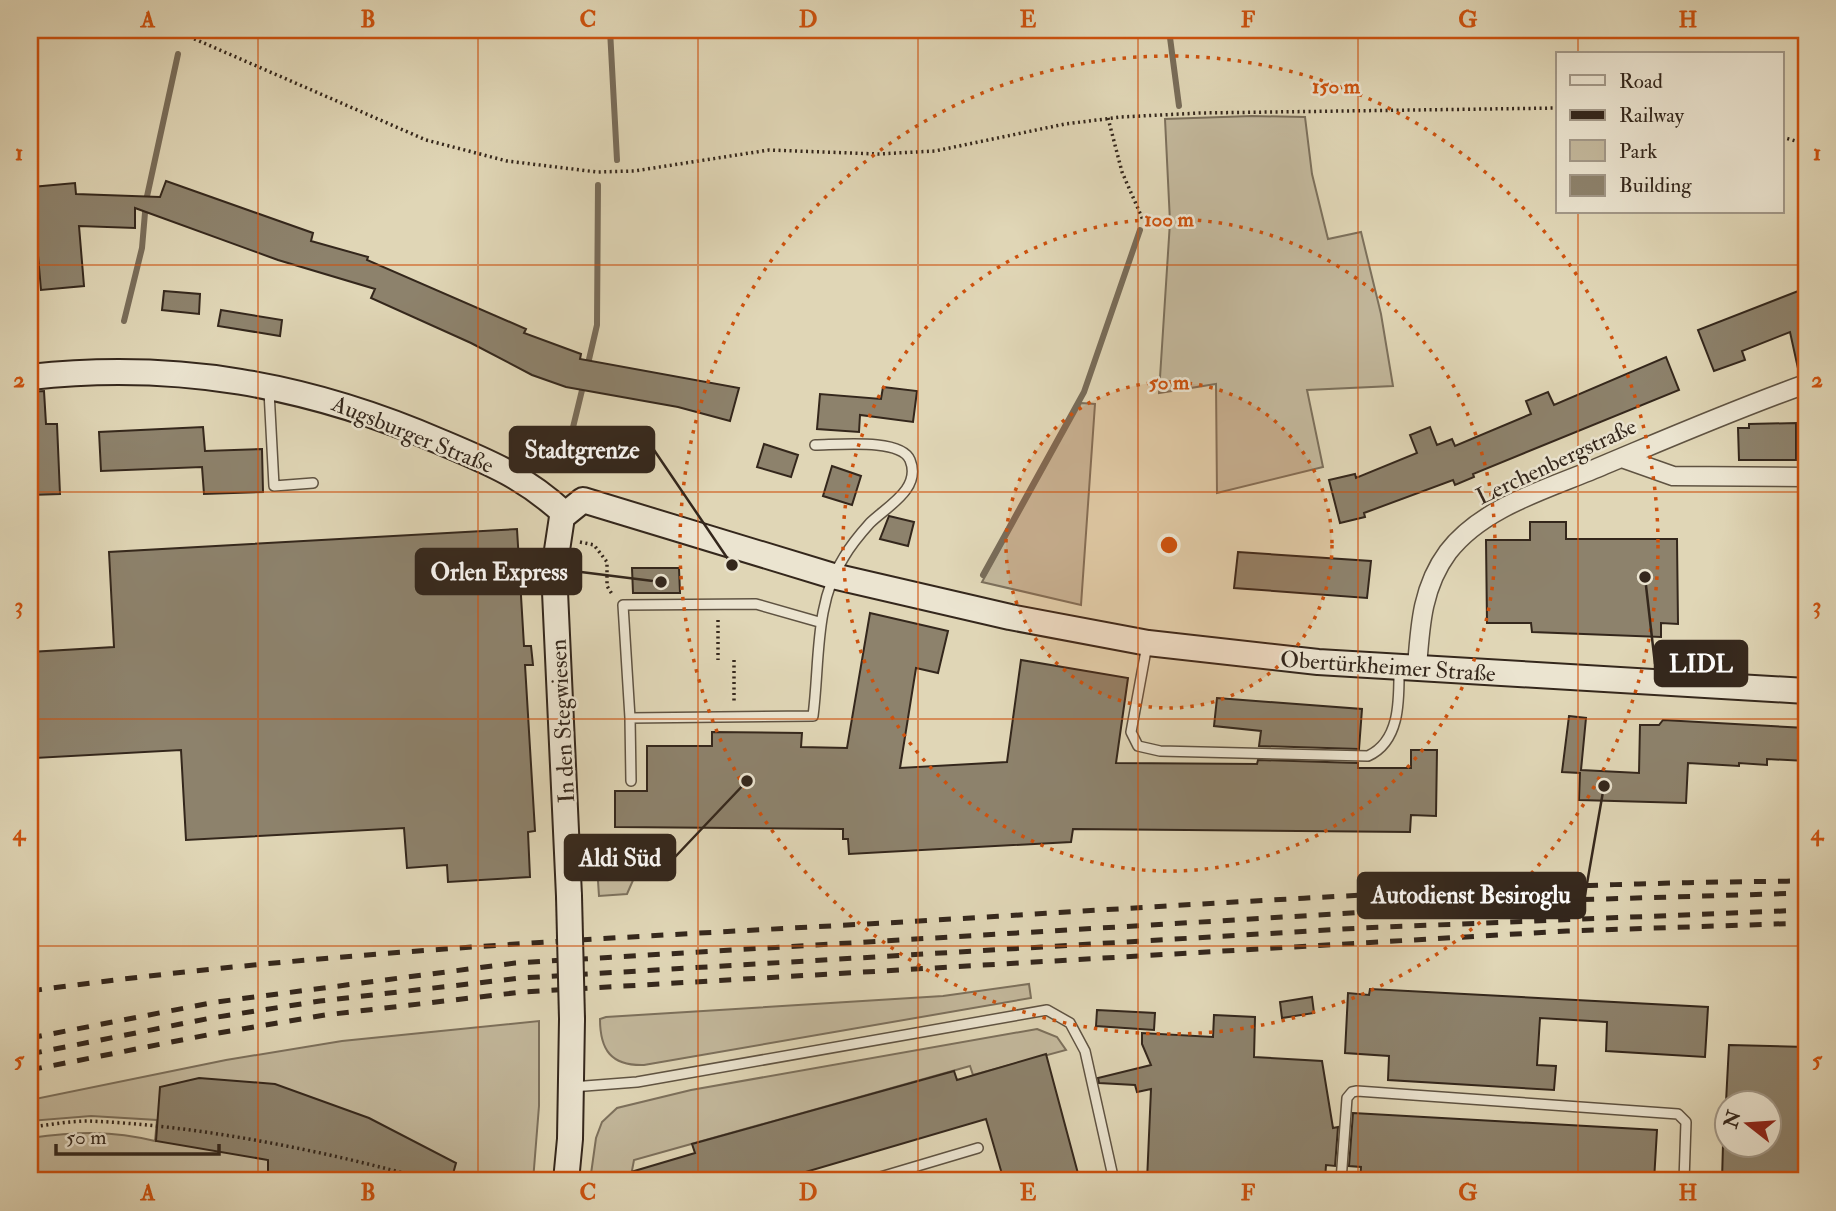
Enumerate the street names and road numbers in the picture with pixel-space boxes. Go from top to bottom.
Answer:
street label: Augsburger Straße [327,388,498,480]
street label: Lerchenbergstraße [1471,411,1641,511]
street label: In den Stegwiesen [544,638,581,804]
street label: Obertürkheimer Straße [1279,645,1497,689]

